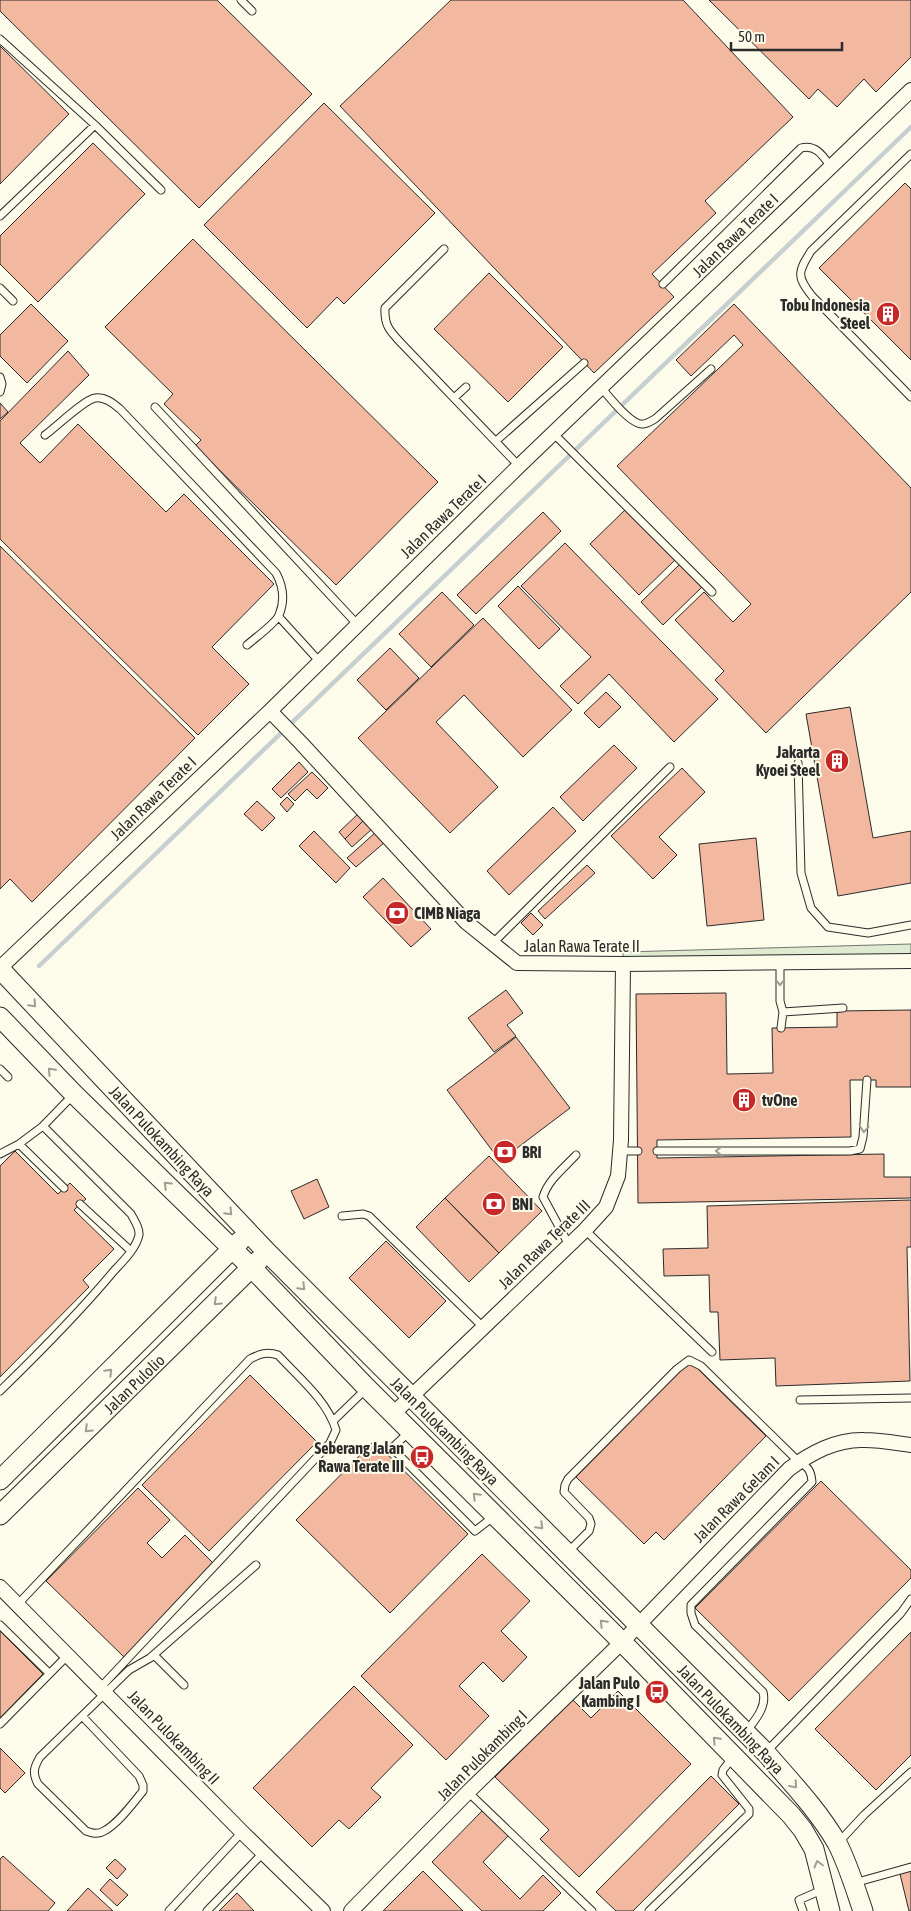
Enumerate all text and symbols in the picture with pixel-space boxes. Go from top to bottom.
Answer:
scale bar [731,20,842,52]
text: 50 m [738,28,765,45]
street label: Jalan Rawa Terate I [689,190,781,280]
place label: Tobu Indonesia Steel [780,296,871,332]
building icon: Tobu Indonesia Steel [875,301,901,327]
street label: Jalan Rawa Terate I [397,471,489,561]
place label: Jakarta Kyoei Steel [756,743,821,779]
building icon: Jakarta Kyoei Steel [824,748,850,774]
street label: Jalan Rawa Terate I [107,753,199,843]
bank icon: CIMB Niaga [384,900,410,926]
place label: CIMB Niaga [414,904,480,922]
street label: Jalan Rawa Terate II [524,937,640,955]
one-way arrow [775,978,785,986]
one-way arrow [27,999,36,1008]
one-way arrow [48,1067,57,1076]
street label: Jalan Pulokambing Raya [105,1082,218,1201]
building icon: tvOne [731,1087,757,1113]
place label: tvOne [761,1091,798,1109]
one-way arrow [858,1125,869,1133]
bank icon: BRI [492,1139,518,1165]
place label: BRI [522,1143,542,1161]
one-way arrow [714,1146,722,1156]
one-way arrow [163,1182,172,1191]
bank icon: BNI [481,1191,507,1217]
place label: BNI [512,1195,533,1213]
street label: Jalan Rawa Terate III [495,1196,593,1292]
one-way arrow [223,1206,232,1215]
one-way arrow [296,1281,305,1290]
one-way arrow [213,1297,222,1306]
street label: Jalan Pulolio [100,1351,168,1417]
one-way arrow [103,1368,112,1377]
street label: Jalan Pulokambing Raya [387,1373,503,1489]
one-way arrow [85,1423,94,1432]
place label: Seberang Jalan Rawa Terate III [314,1439,404,1475]
bus stop icon: Seberang Jalan Rawa Terate III [409,1444,435,1470]
street label: Jalan Rawa Gelam I [689,1452,783,1546]
one-way arrow [473,1492,482,1501]
one-way arrow [534,1520,543,1529]
one-way arrow [600,1620,609,1629]
street label: Jalan Pulokambing Raya [674,1661,788,1778]
place label: Jalan Pulo Kambing I [578,1674,640,1710]
bus stop icon: Jalan Pulo Kambing I [644,1679,670,1705]
street label: Jalan Pulokambing II [124,1686,223,1788]
street label: Jalan Pulokambing I [433,1706,531,1804]
one-way arrow [713,1737,722,1746]
one-way arrow [788,1780,797,1789]
one-way arrow [813,1859,824,1868]

